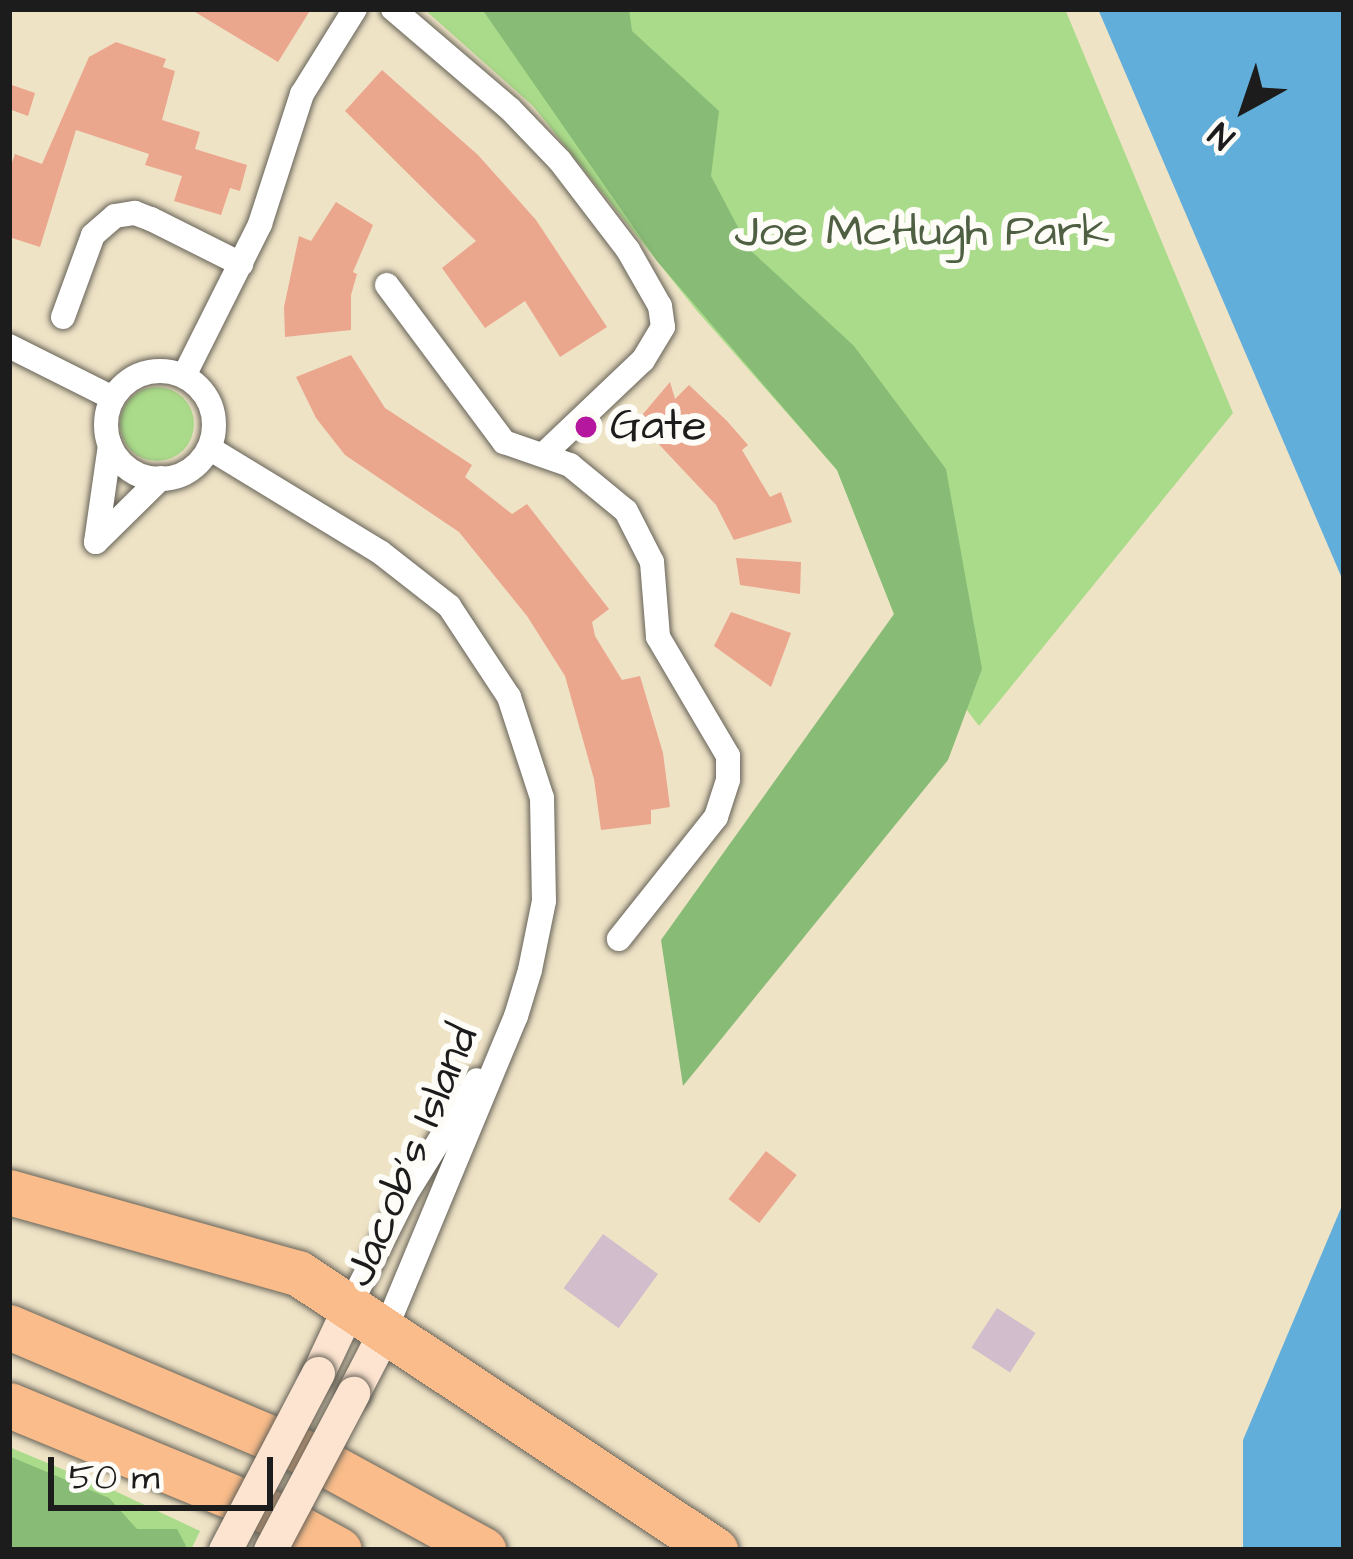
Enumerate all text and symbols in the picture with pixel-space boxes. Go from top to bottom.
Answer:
north arrow [1185,48,1305,168]
text: N [1199,111,1245,160]
park label: Joe McHugh Park [735,206,1109,260]
place label: Gate [610,400,707,454]
marker: Gate [573,414,599,440]
street label: Jacob's Island [333,1017,491,1295]
scale bar [54,1433,279,1507]
text: 50 m [69,1452,160,1503]

